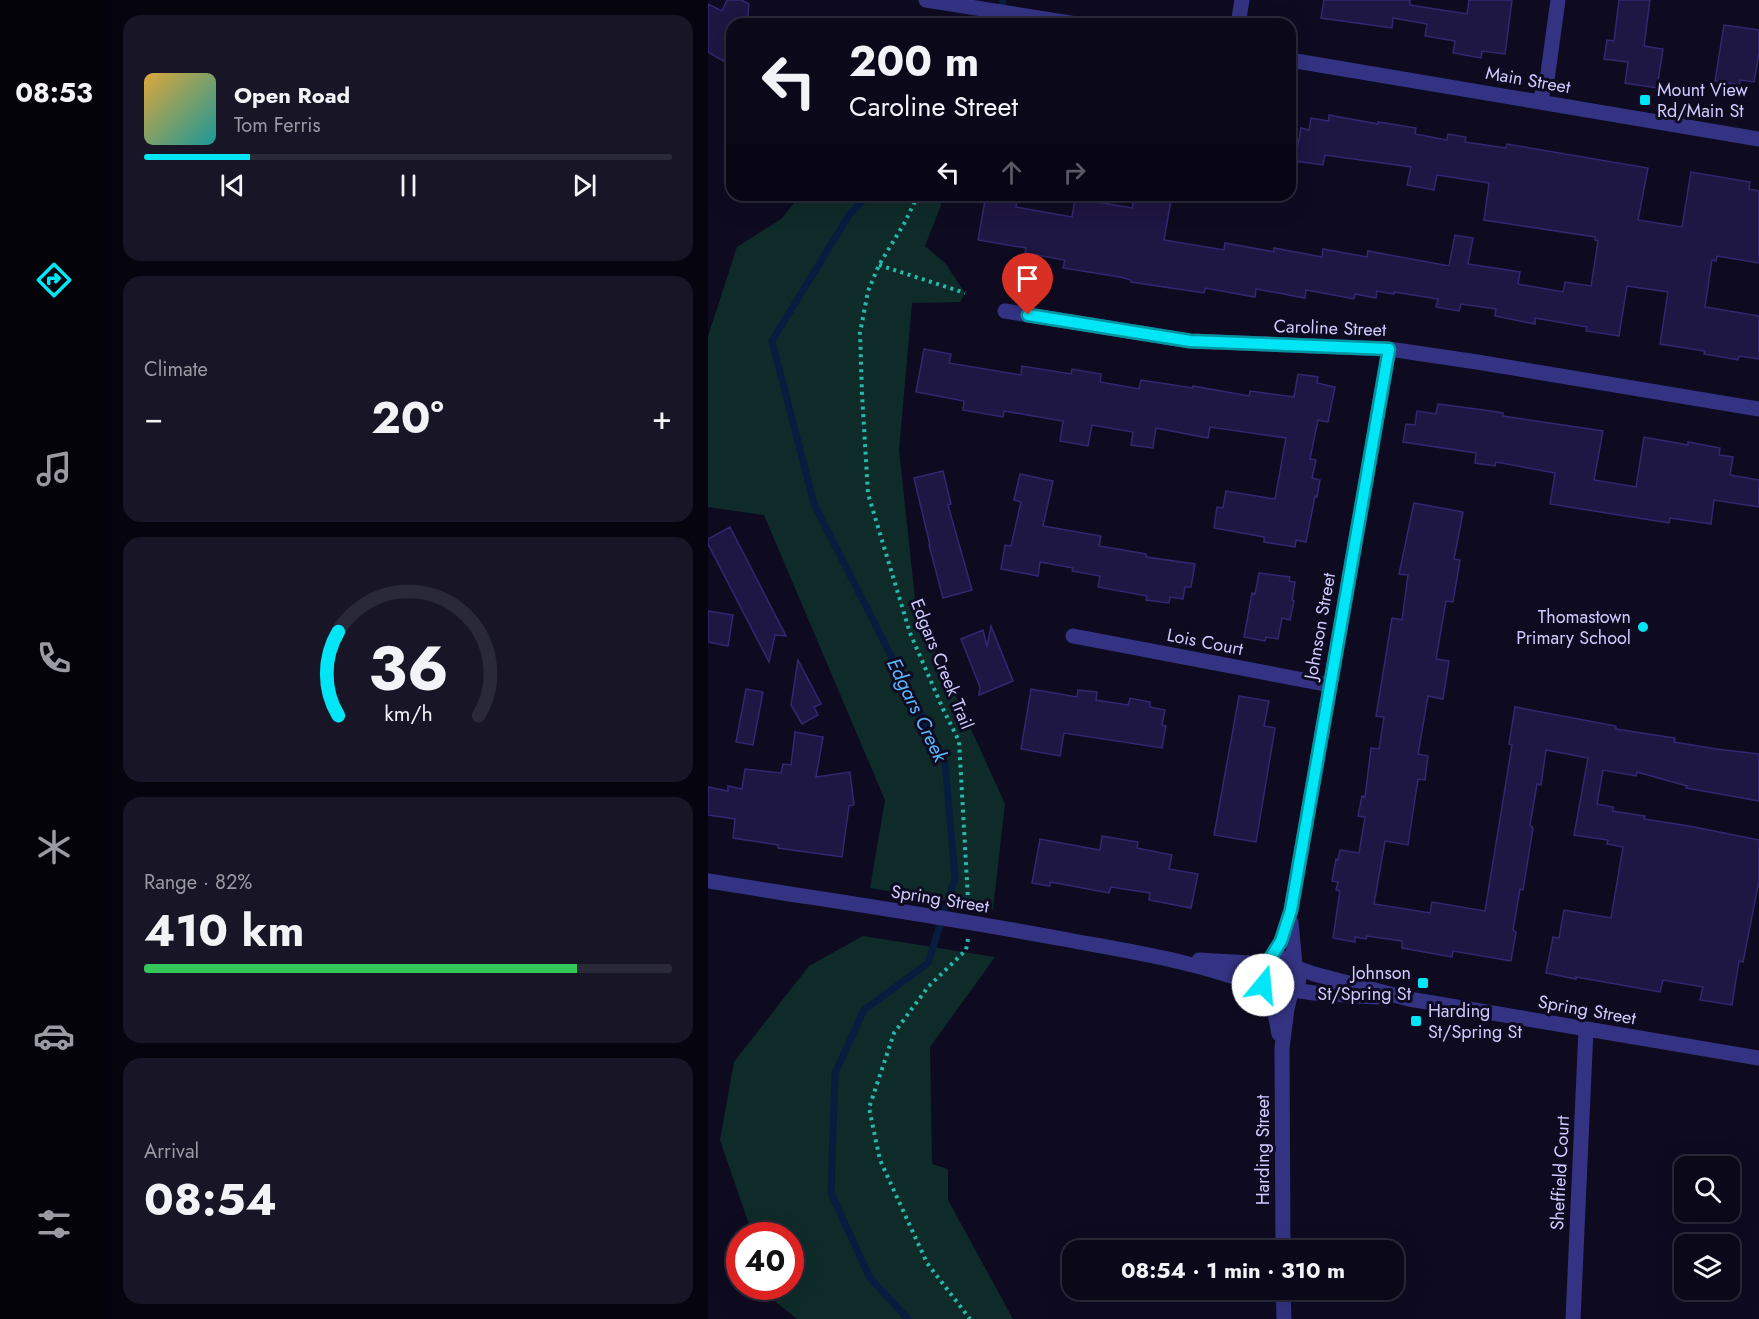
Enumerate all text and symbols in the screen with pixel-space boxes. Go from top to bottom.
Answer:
text: 200 m [849,31,979,92]
icon: left [750,42,828,120]
street label: Main Street [1484,60,1573,100]
text: 08:53 [15,73,93,112]
place label: Mount View Rd/Main St [1657,77,1749,124]
text: Open Road [234,79,350,111]
text: Caroline Street [849,87,1018,126]
marker: Mount View Rd/Main St [1638,93,1652,107]
text: Tom Ferris [234,111,321,140]
icon: left [932,156,965,189]
icon: ahead [995,156,1028,189]
icon: right [1058,156,1091,189]
icon: previous [216,169,249,202]
icon: pause [392,169,425,202]
icon: next [568,169,601,202]
pin [1002,253,1053,315]
icon: directions [33,259,75,301]
icon: arrive [1011,262,1044,295]
street label: Caroline Street [1273,313,1387,343]
text: Climate [144,355,208,384]
text: 20° [371,385,444,450]
text: − [144,394,163,441]
text: + [652,394,672,441]
icon: music [33,448,75,490]
street label: Johnson Street [1297,570,1342,683]
street label: Edgars Creek Trail [906,596,978,732]
place label: Thomastown Primary School [1516,604,1631,651]
marker: Thomastown Primary School [1636,620,1650,634]
street label: Lois Court [1165,622,1246,662]
text: 36 [368,624,448,714]
icon: phone [33,637,75,679]
water label: Edgars Creek [882,654,952,766]
text: km/h [384,699,432,730]
icon: climate [33,826,75,868]
text: Range · 82% [144,868,252,897]
street label: Spring Street [889,878,992,920]
text: 410 km [144,898,304,963]
position arrow [1231,953,1295,1017]
place label: Johnson St/Spring St [1317,960,1412,1007]
marker: Johnson St/Spring St [1416,976,1430,990]
street label: Spring Street [1536,989,1639,1032]
place label: Harding St/Spring St [1428,998,1522,1045]
marker: Harding St/Spring St [1409,1014,1423,1028]
icon: car [33,1015,75,1057]
street label: Harding Street [1250,1094,1276,1205]
street label: Sheffield Court [1544,1114,1576,1231]
text: Arrival [144,1137,199,1166]
map controls [1674,1156,1740,1300]
button: search [1674,1156,1740,1222]
text: 08:54 [144,1167,277,1232]
icon: filters [33,1203,75,1245]
speed limit sign: 40 [726,1222,804,1300]
button: layers [1674,1234,1740,1300]
text: 08:54 · 1 min · 310 m [1121,1254,1345,1286]

